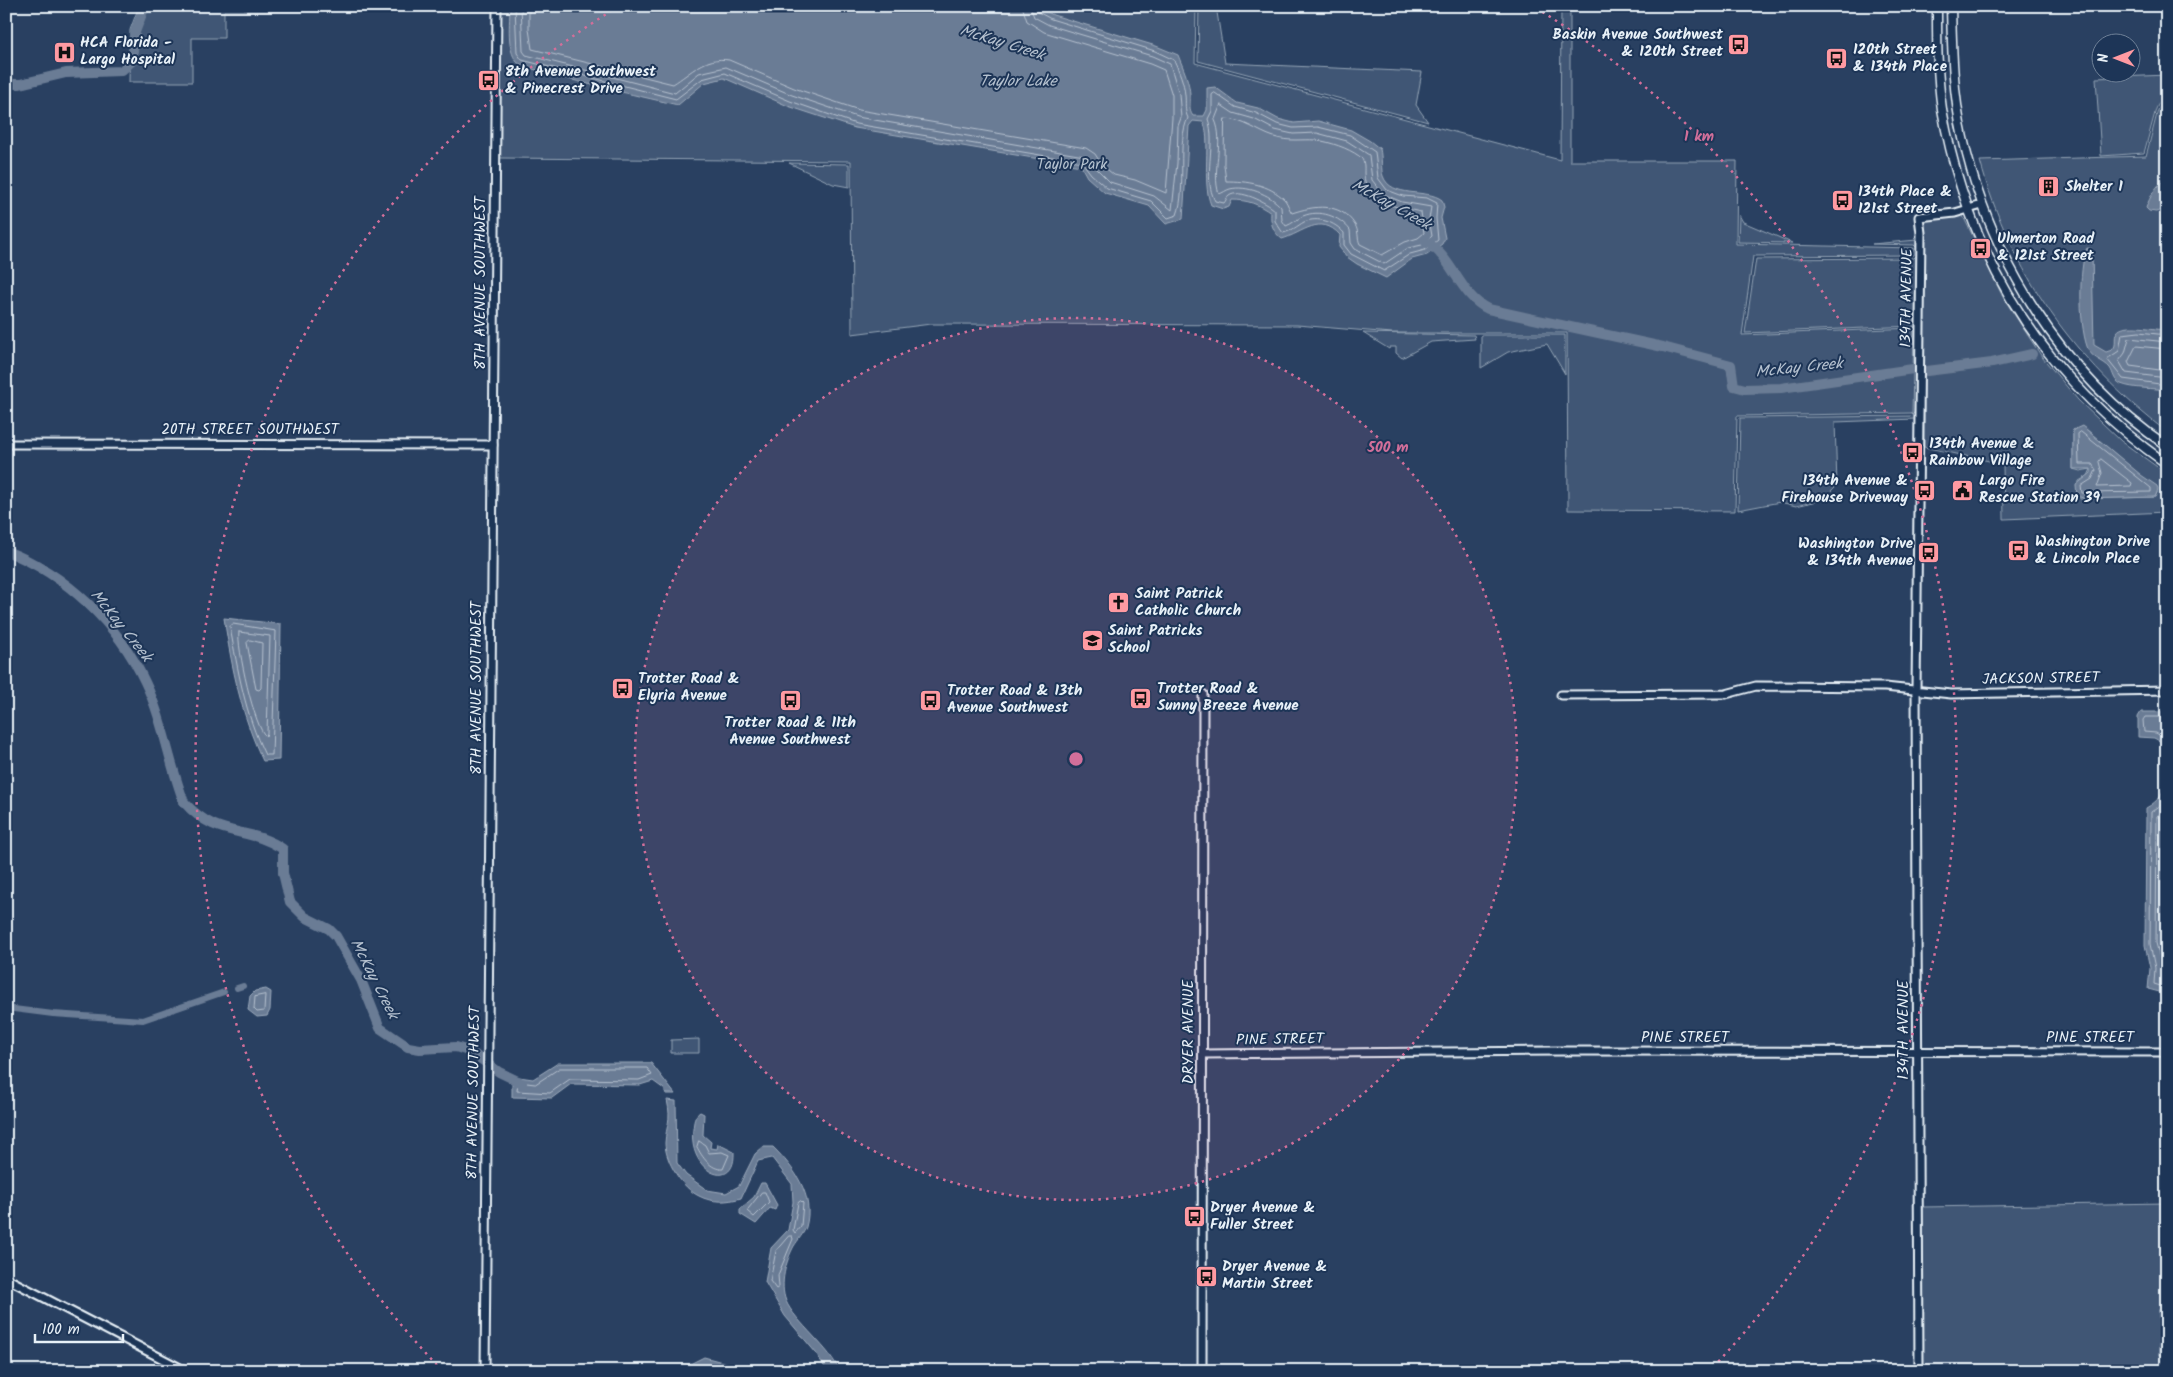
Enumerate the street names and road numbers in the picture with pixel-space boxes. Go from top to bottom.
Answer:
street label: 8TH AVENUE SOUTHWEST [469,194,493,370]
street label: 134TH AVENUE [1894,247,1920,348]
street label: 20TH STREET SOUTHWEST [161,418,341,442]
street label: 8TH AVENUE SOUTHWEST [465,599,489,775]
street label: JACKSON STREET [1982,666,2102,692]
street label: DRYER AVENUE [1177,979,1201,1084]
street label: 134TH AVENUE [1892,979,1916,1080]
street label: 8TH AVENUE SOUTHWEST [460,1004,488,1180]
street label: PINE STREET [1641,1026,1731,1050]
street label: PINE STREET [2046,1026,2136,1050]
street label: PINE STREET [1236,1027,1326,1053]

